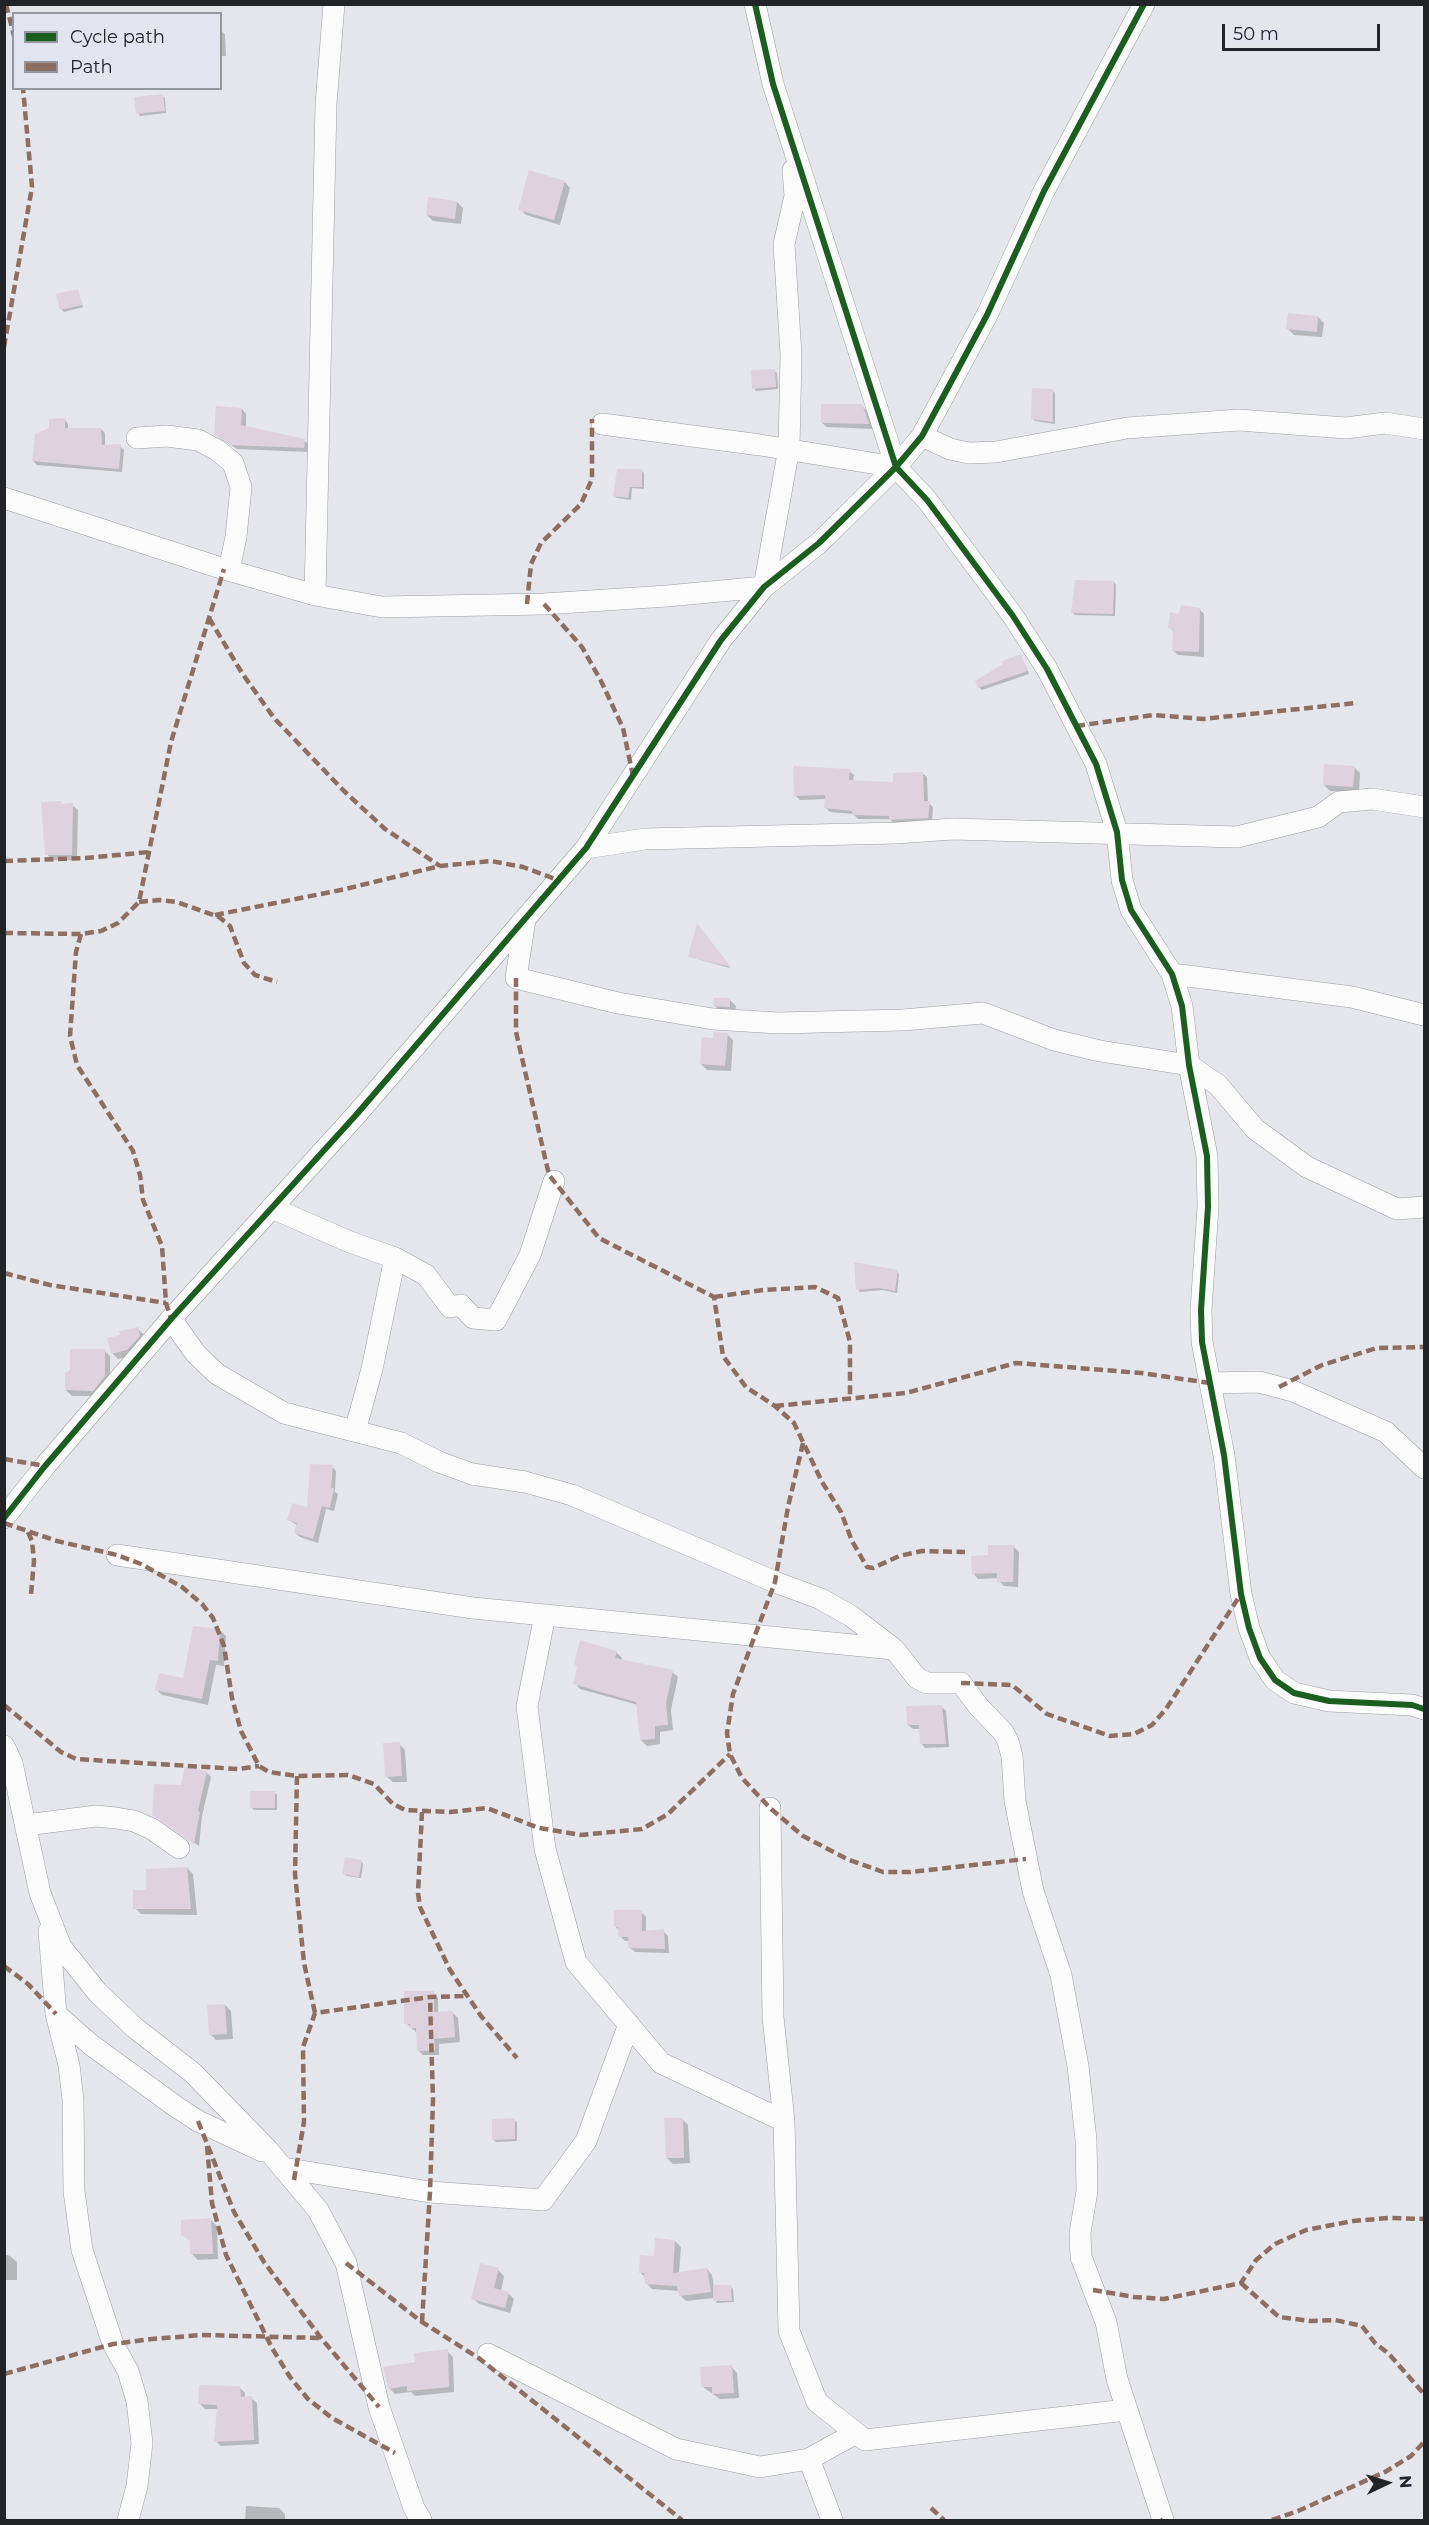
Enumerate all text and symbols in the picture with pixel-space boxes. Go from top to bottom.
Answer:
legend [12,12,222,90]
scale bar [1225,12,1382,50]
text: 50 m [1233,23,1279,45]
text: Cycle path [70,26,165,48]
text: Path [70,56,113,78]
north arrow [1357,2453,1417,2513]
text: N [1396,2475,1415,2489]

